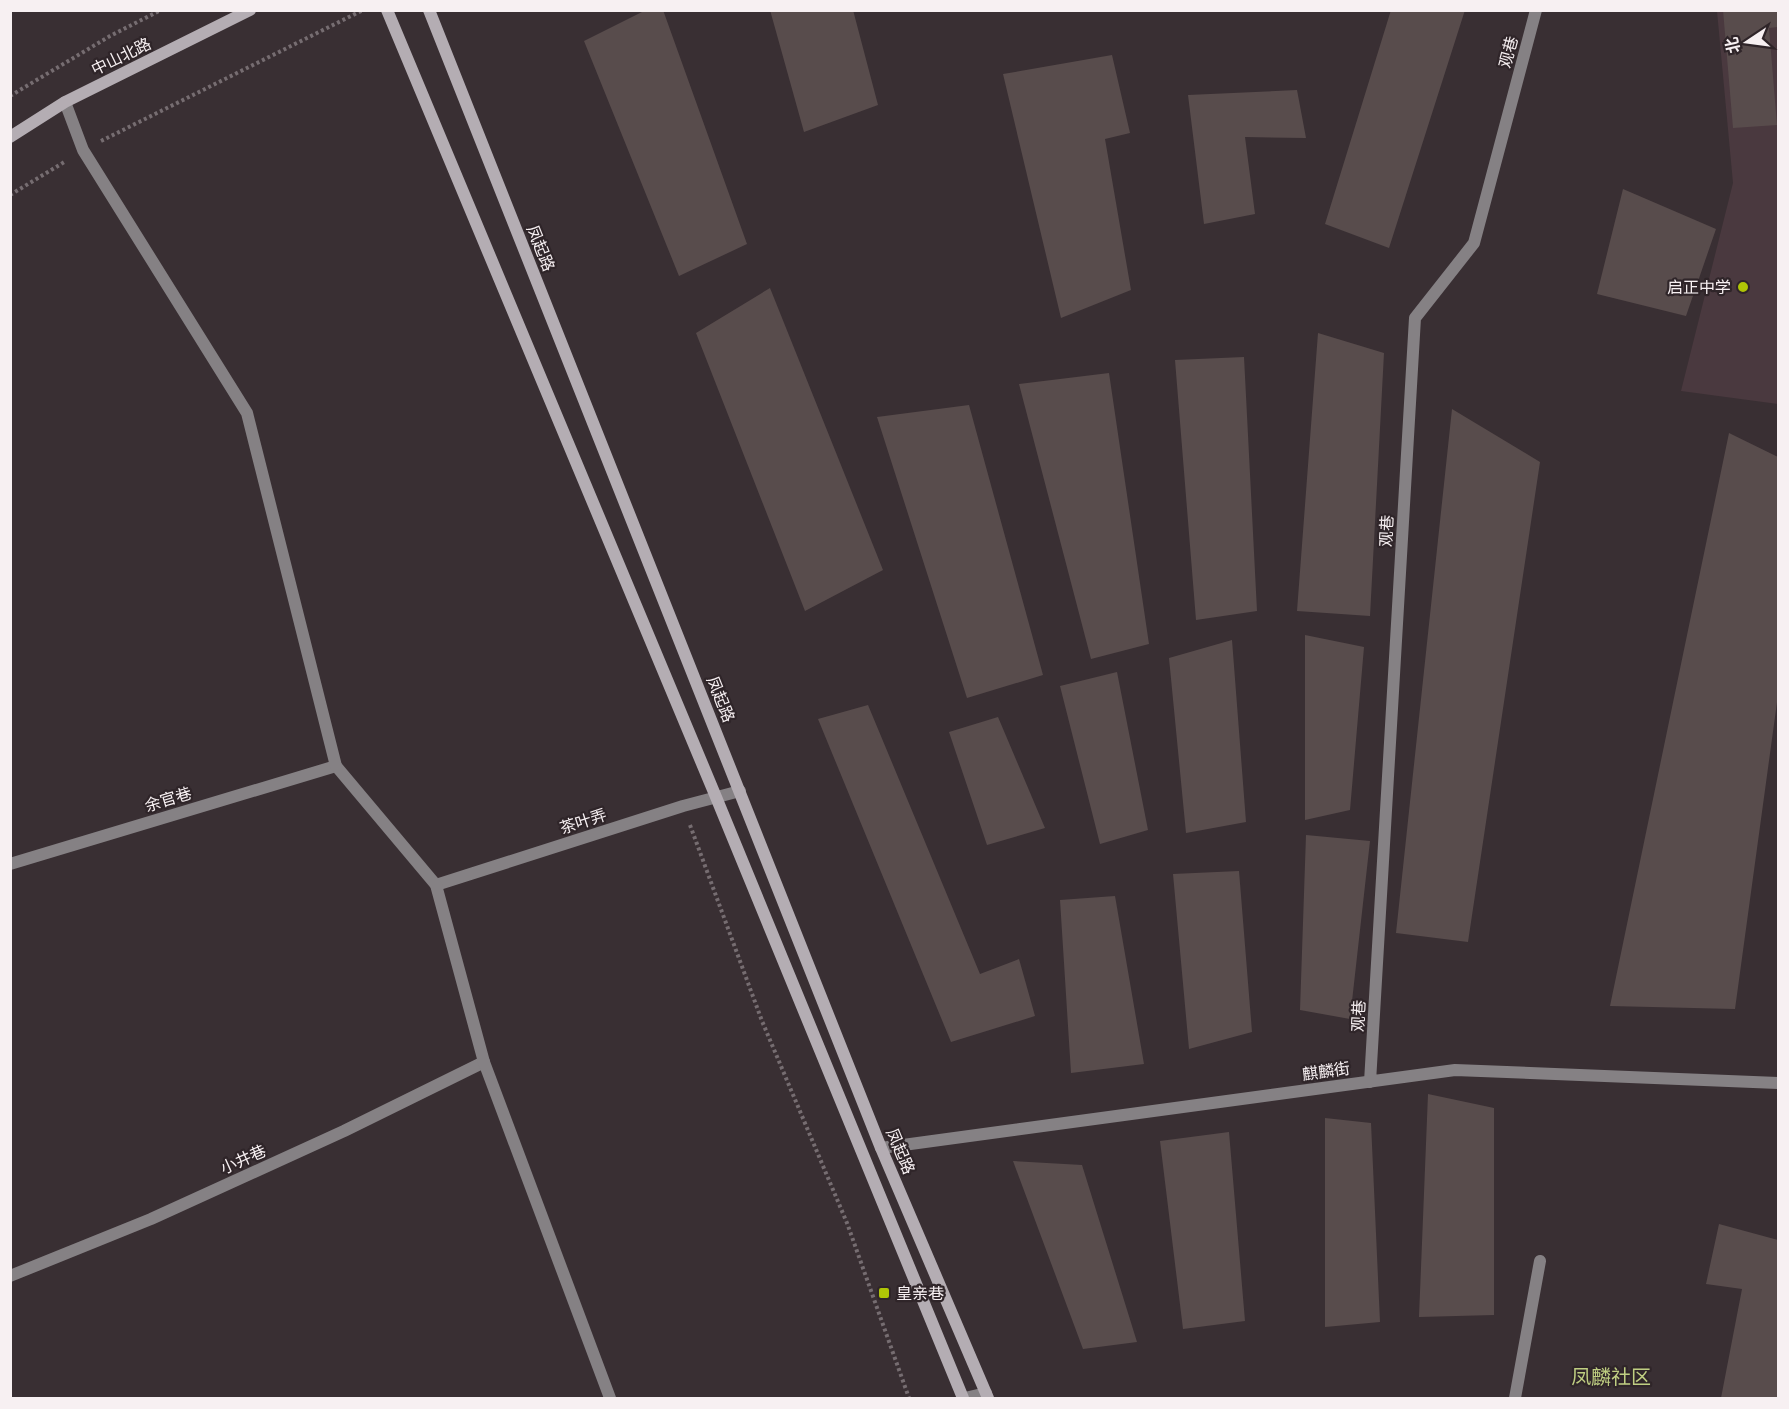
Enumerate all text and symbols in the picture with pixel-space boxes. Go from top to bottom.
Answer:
north arrow [1717,12,1777,72]
street label: 中山北路 [88,33,154,79]
street label: 观巷 [1494,34,1522,70]
text: 北 [1721,35,1744,55]
street label: 凤起路 [523,222,559,274]
place label: 启正中学 [1667,277,1731,297]
marker: 启正中学 [1736,280,1750,294]
street label: 观巷 [1375,514,1397,548]
street label: 凤起路 [703,673,739,725]
street label: 余官巷 [142,782,194,816]
street label: 茶叶弄 [557,804,609,838]
street label: 观巷 [1347,999,1369,1033]
street label: 麒麟街 [1301,1058,1351,1084]
street label: 凤起路 [882,1125,920,1177]
street label: 小井巷 [217,1140,269,1178]
place label: 皇亲巷 [896,1283,944,1303]
marker: 皇亲巷 [877,1286,891,1300]
district label: 凤麟社区 [1571,1364,1651,1390]

